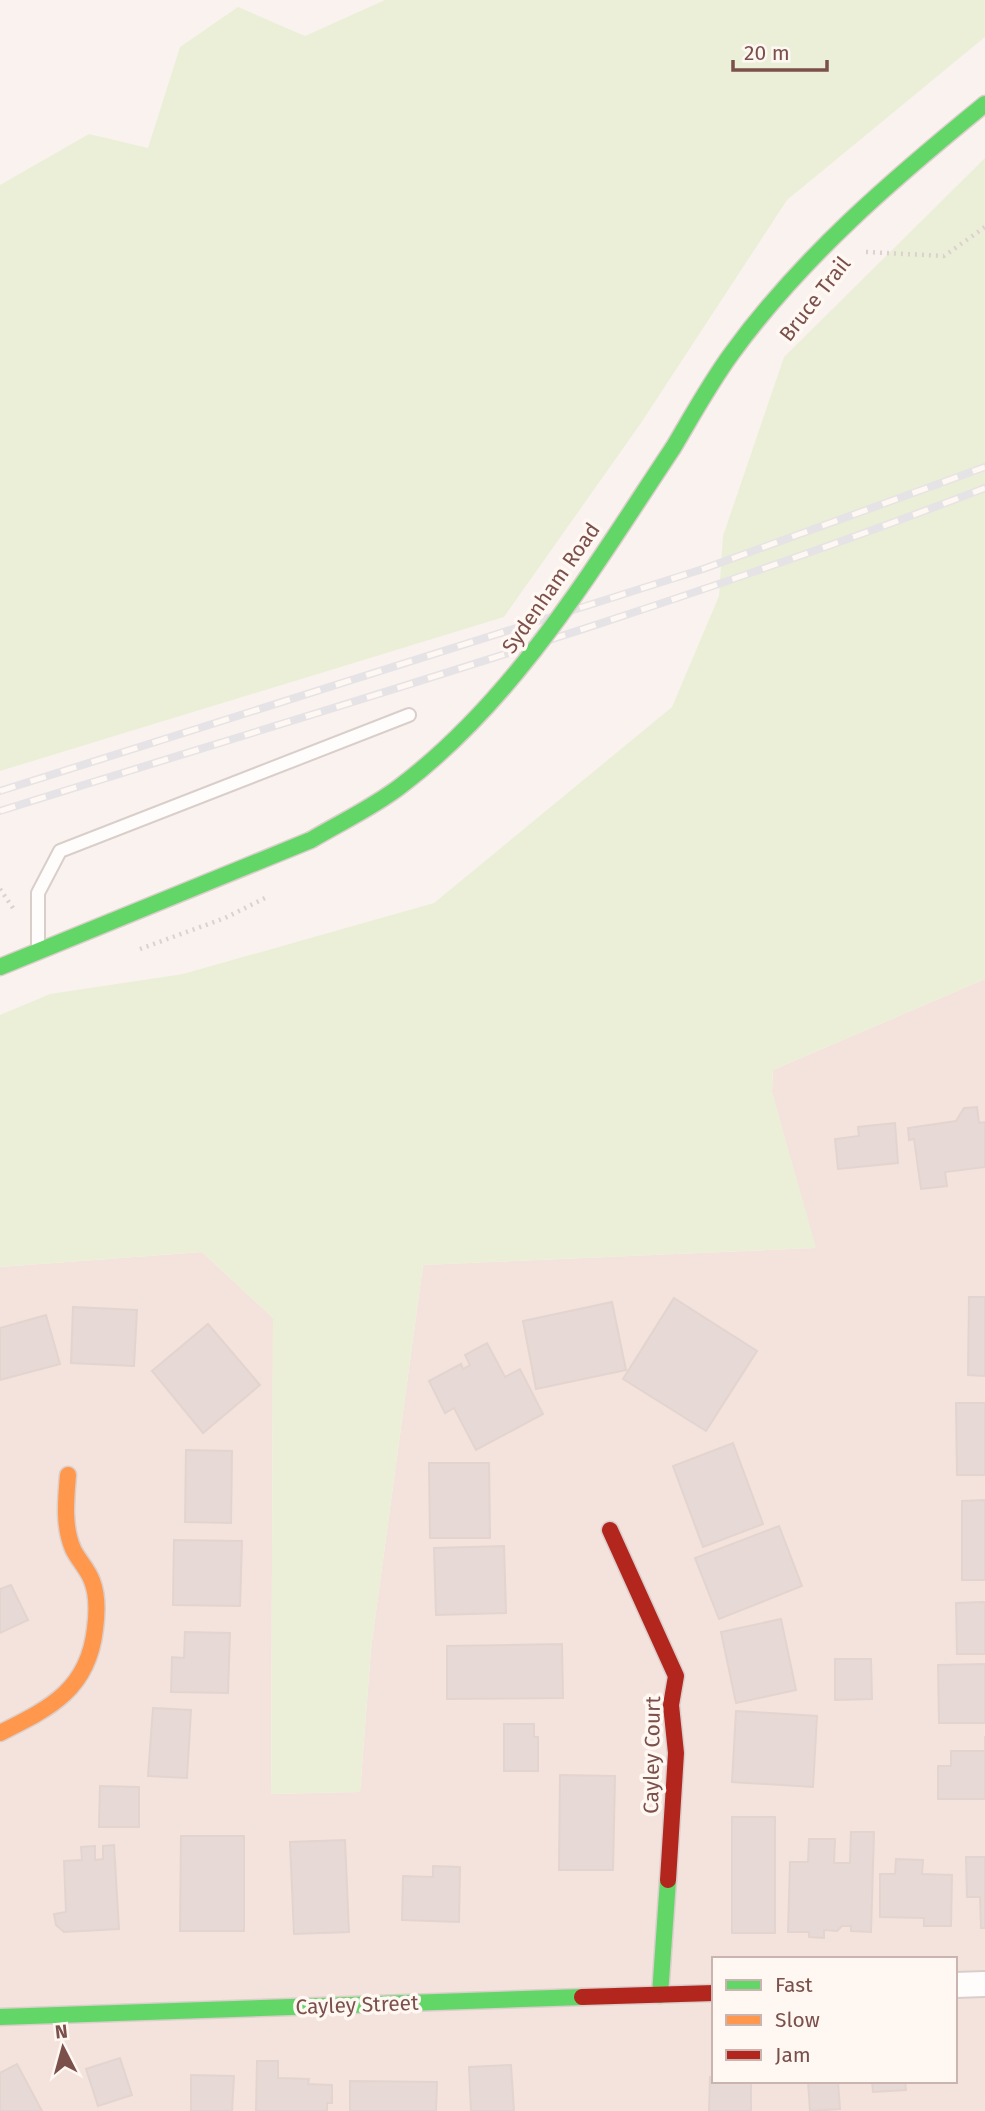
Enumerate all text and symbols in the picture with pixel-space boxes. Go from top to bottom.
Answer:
scale bar [733,28,828,72]
text: 20 m [744,40,790,66]
street label: Bruce Trail [774,251,856,347]
street label: Sydenham Road [496,518,606,658]
street label: Cayley Court [638,1695,666,1814]
legend [712,1957,957,2083]
text: Fast [775,1972,813,1998]
street label: Cayley Street [295,1990,419,2020]
text: Slow [775,2007,820,2033]
north arrow [28,2013,98,2083]
text: N [54,2019,69,2044]
text: Jam [775,2042,811,2068]

